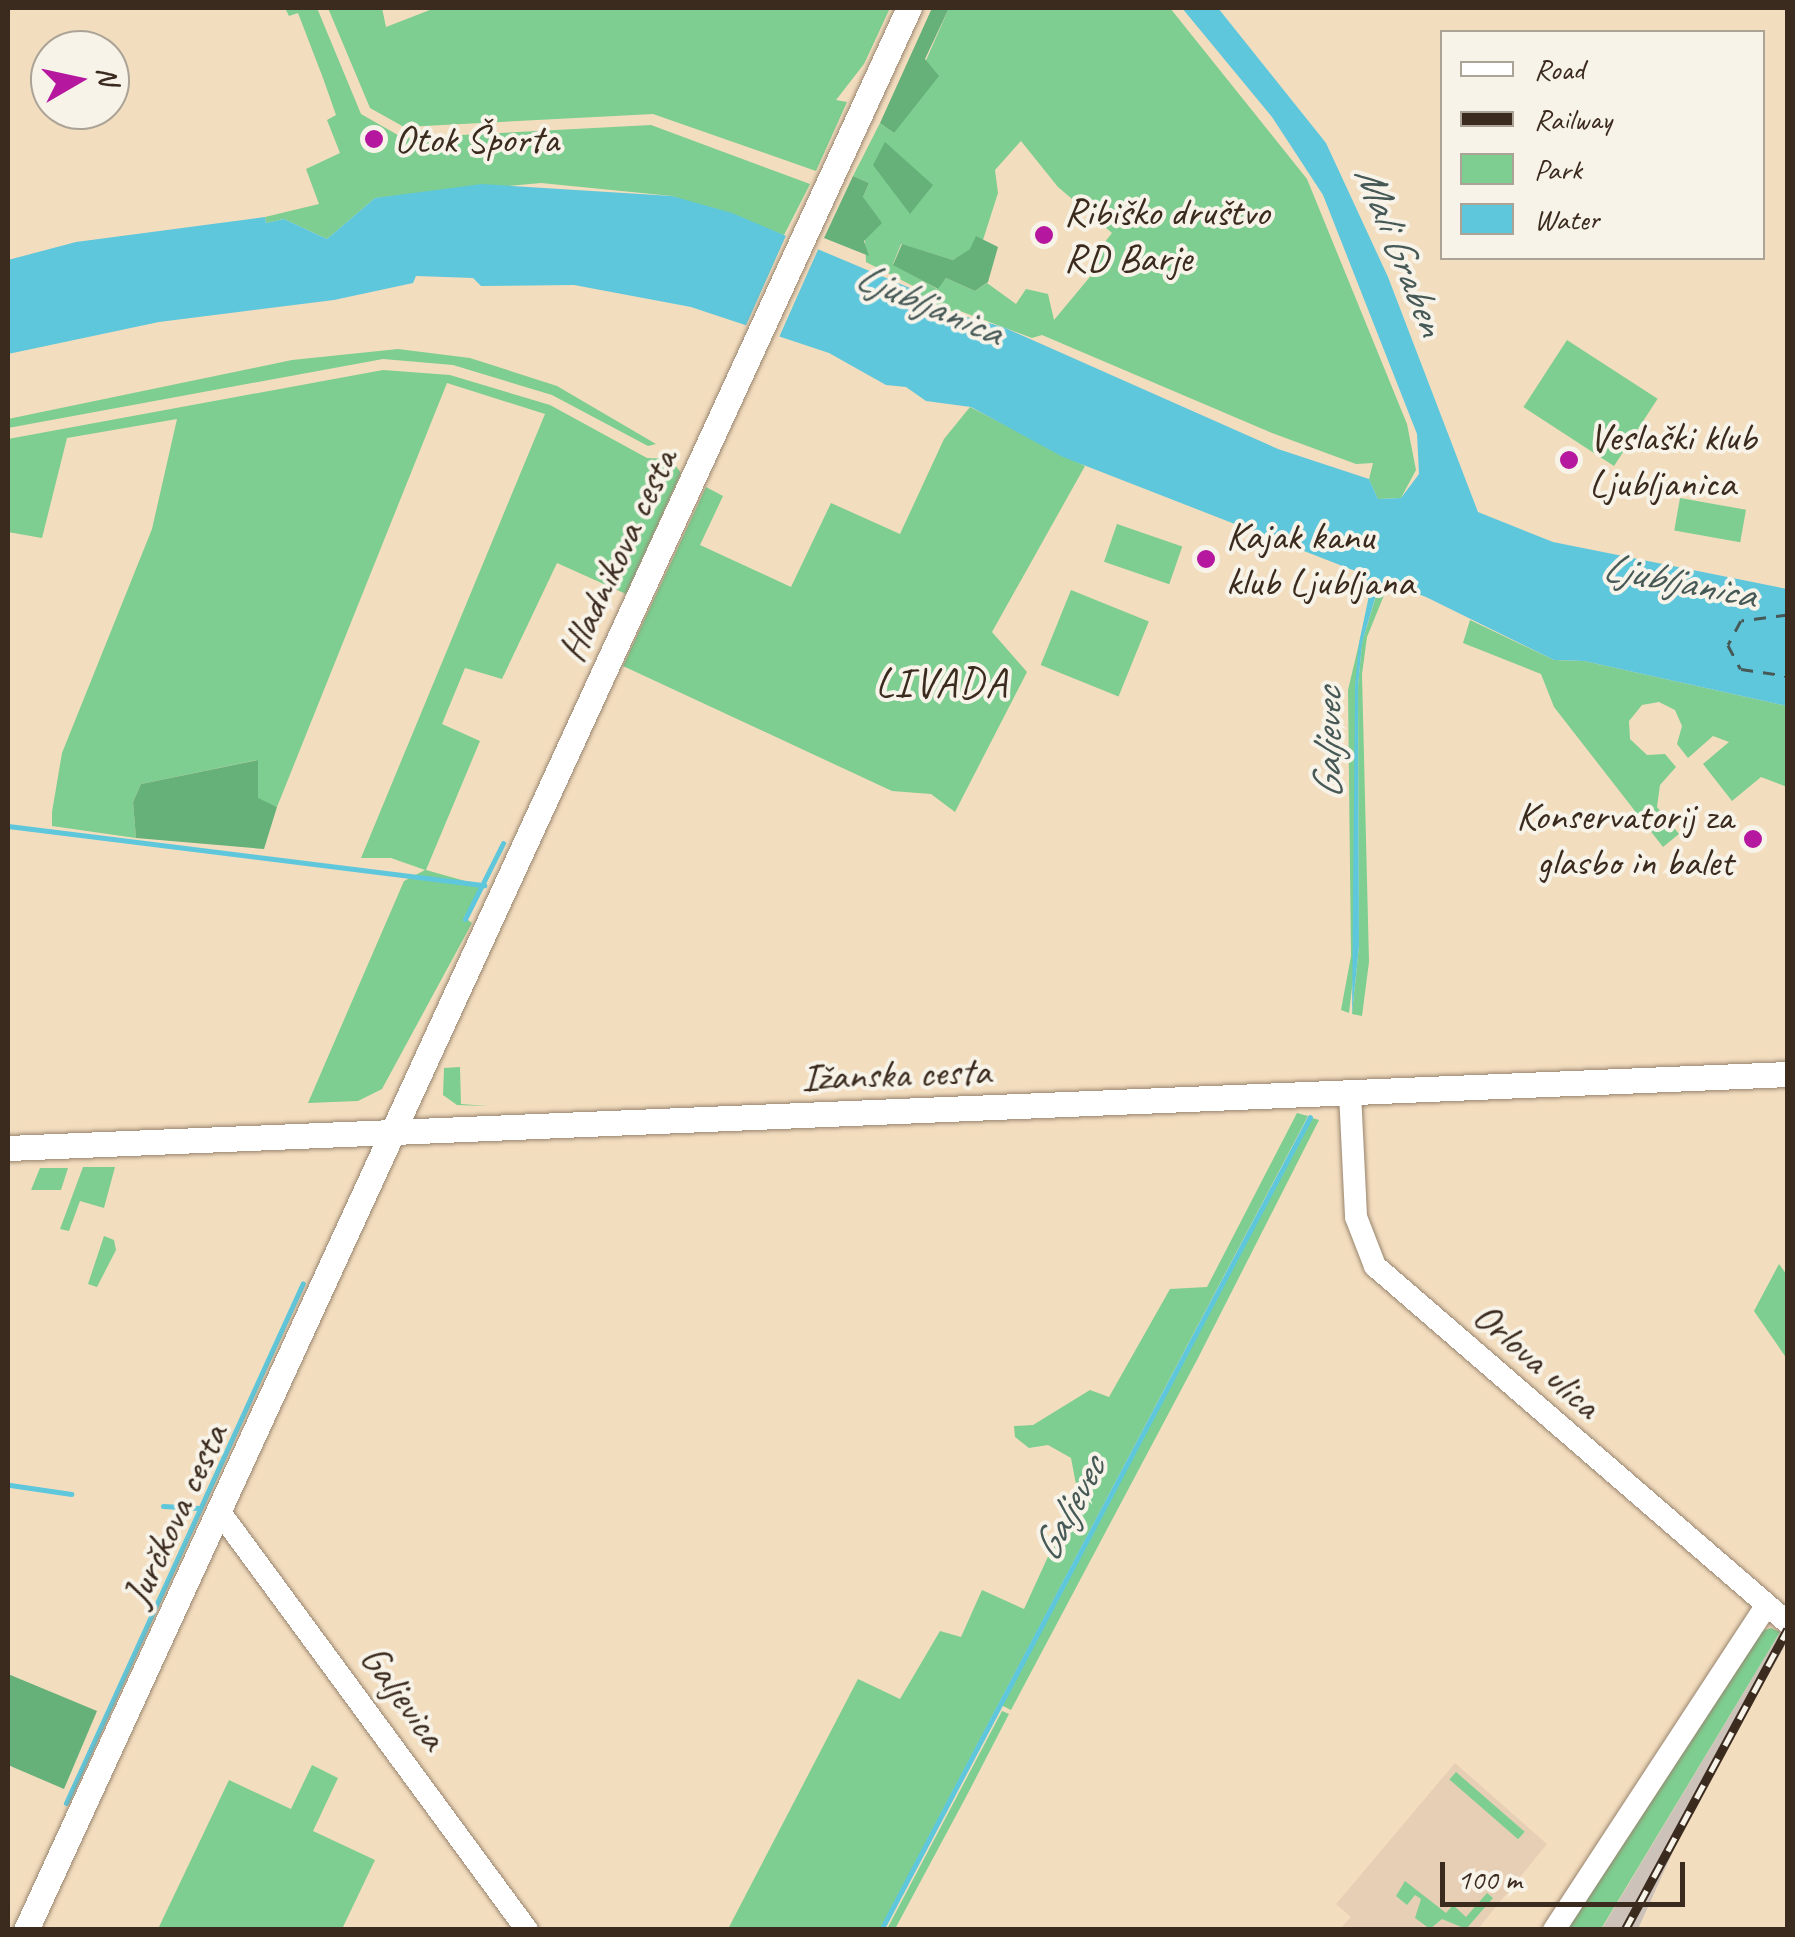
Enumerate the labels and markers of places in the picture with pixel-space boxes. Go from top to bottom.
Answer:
place label: Otok Športa [394,115,559,163]
marker: Otok Športa [363,128,385,150]
place label: Ribiško društvo RD Barje [1064,188,1269,282]
marker: Ribiško društvo RD Barje [1033,224,1055,246]
place label: Veslaški klub Ljubljanica [1589,413,1756,507]
marker: Veslaški klub Ljubljanica [1558,449,1580,471]
place label: Kajak kanu klub Ljubljana [1226,512,1412,606]
marker: Kajak kanu klub Ljubljana [1195,548,1217,570]
place label: Konservatorij za glasbo in balet [1515,792,1733,886]
marker: Konservatorij za glasbo in balet [1742,828,1764,850]

